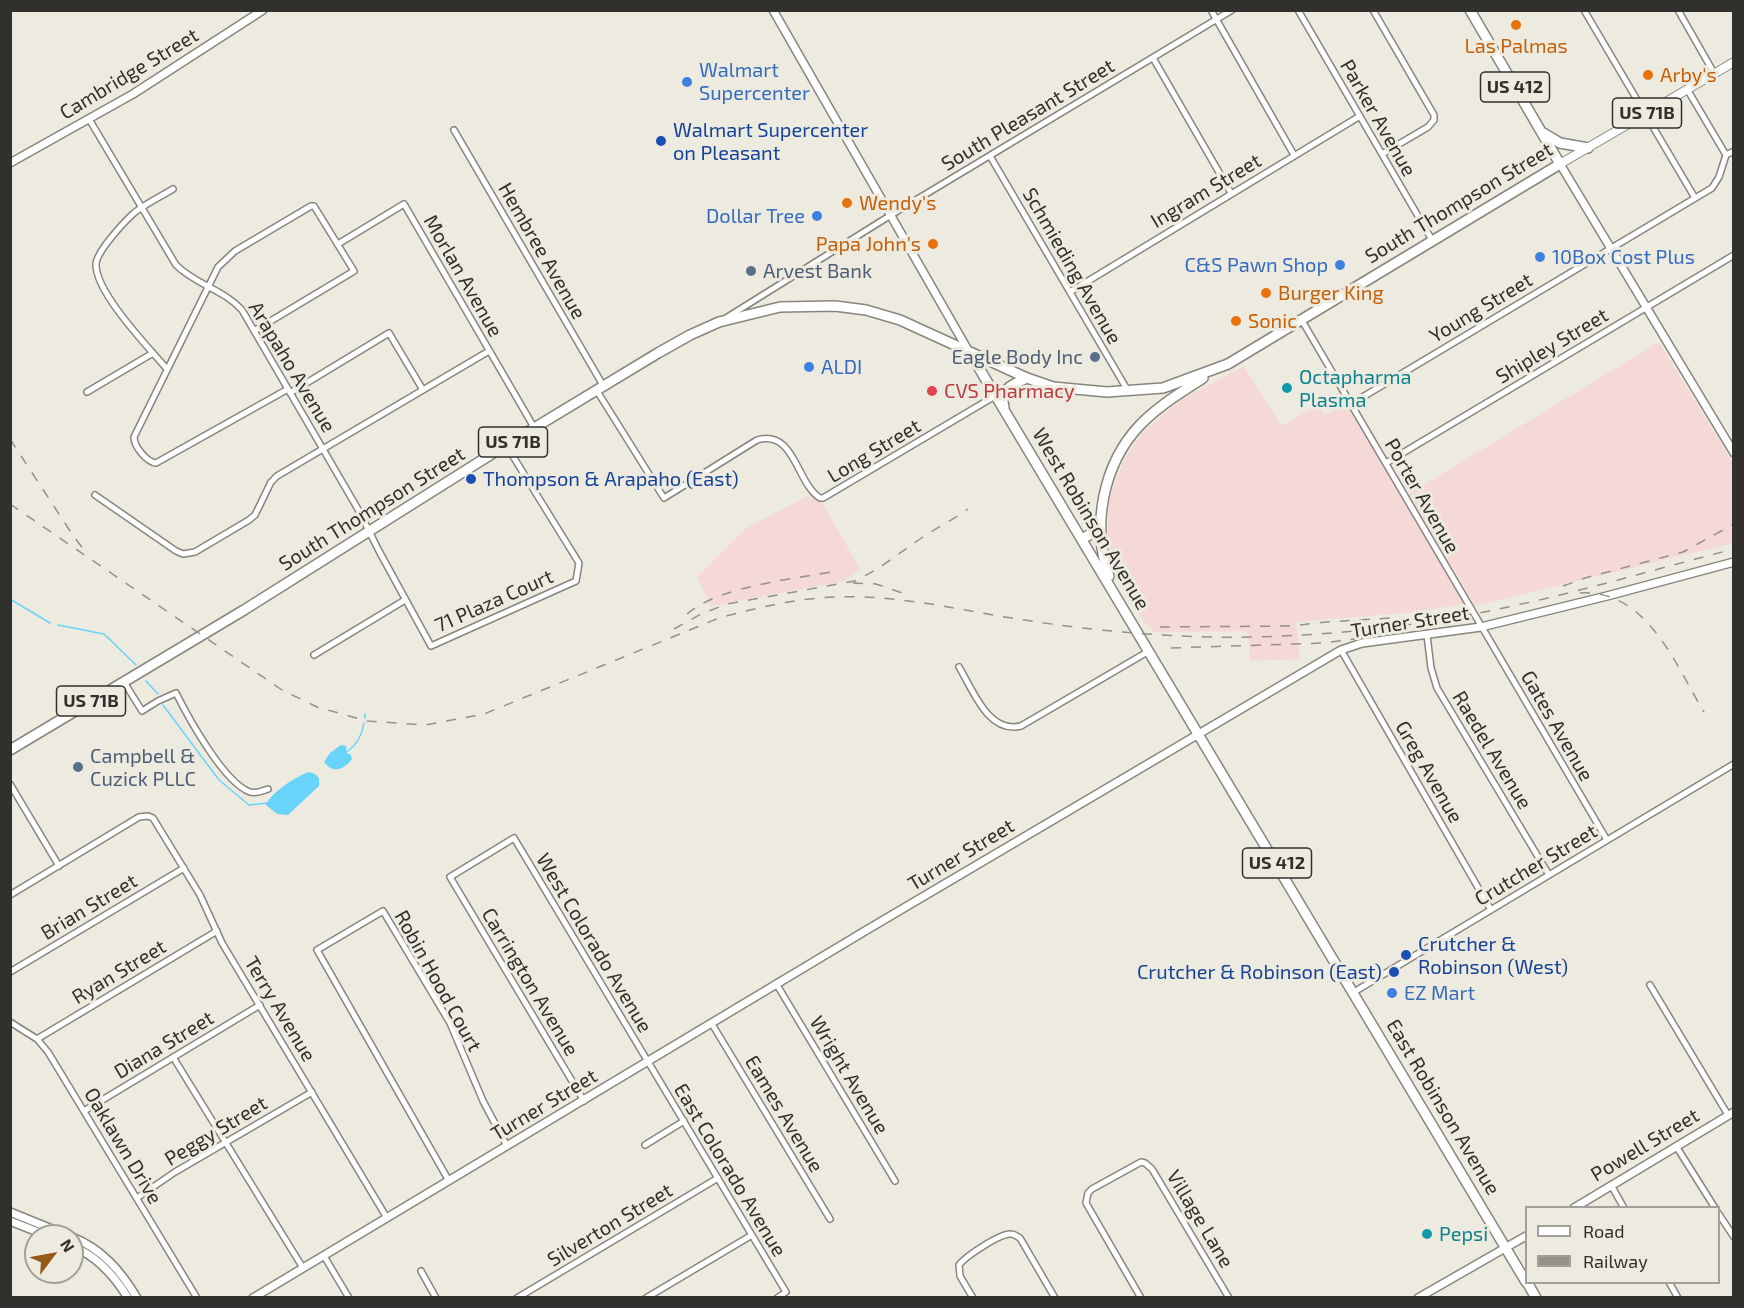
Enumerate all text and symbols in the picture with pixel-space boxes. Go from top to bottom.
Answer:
marker: Las Palmas [1509,18,1523,32]
street label: Cambridge Street [55,23,203,125]
place label: Las Palmas [1464,34,1568,58]
street label: South Pleasant Street [937,54,1119,176]
street label: Parker Avenue [1335,55,1421,181]
place label: Walmart Supercenter [699,58,810,105]
place label: Arby's [1660,63,1717,87]
marker: Arby's [1641,68,1655,82]
road number: US 412 [1480,72,1550,102]
marker: Walmart Supercenter [680,75,694,89]
road number: US 71B [1612,98,1682,128]
place label: Walmart Supercenter on Pleasant [673,118,868,165]
marker: Walmart Supercenter on Pleasant [654,134,668,148]
street label: South Thompson Street [1361,137,1557,269]
street label: Ingram Street [1146,149,1266,233]
street label: Hembree Avenue [493,178,591,324]
street label: Schmieding Avenue [1017,184,1127,348]
place label: Wendy's [859,191,936,215]
marker: Wendy's [840,196,854,210]
place label: Dollar Tree [706,204,805,228]
marker: Dollar Tree [810,209,824,223]
street label: Morlan Avenue [418,211,508,341]
place label: Papa John's [816,232,921,256]
marker: Papa John's [926,237,940,251]
place label: 10Box Cost Plus [1552,245,1695,269]
marker: 10Box Cost Plus [1533,250,1547,264]
place label: C&S Pawn Shop [1184,253,1328,277]
marker: C&S Pawn Shop [1333,258,1347,272]
place label: Arvest Bank [763,259,872,283]
marker: Arvest Bank [744,264,758,278]
street label: Young Street [1425,268,1537,348]
place label: Burger King [1278,281,1384,305]
marker: Burger King [1259,286,1273,300]
street label: Arapaho Avenue [243,297,341,437]
street label: Shipley Street [1492,303,1612,389]
place label: Sonic [1248,309,1297,333]
marker: Sonic [1229,314,1243,328]
place label: Eagle Body Inc [952,345,1083,369]
marker: Eagle Body Inc [1088,350,1102,364]
place label: ALDI [821,355,862,379]
marker: ALDI [802,360,816,374]
place label: Octapharma Plasma [1299,365,1411,412]
place label: CVS Pharmacy [944,379,1075,403]
marker: Octapharma Plasma [1280,381,1294,395]
marker: CVS Pharmacy [925,384,939,398]
street label: Long Street [823,414,925,488]
street label: West Robinson Avenue [1027,424,1155,614]
road number: US 71B [478,427,548,457]
street label: Porter Avenue [1379,434,1465,558]
street label: South Thompson Street [275,442,469,576]
place label: Thompson & Arapaho (East) [483,467,739,491]
marker: Thompson & Arapaho (East) [464,472,478,486]
street label: 71 Plaza Court [431,564,557,638]
street label: Turner Street [1349,601,1471,643]
street label: Gates Avenue [1516,667,1598,785]
road number: US 71B [56,686,125,716]
street label: Raedel Avenue [1447,687,1537,813]
street label: Greg Avenue [1390,717,1468,827]
place label: Campbell & Cuzick PLLC [90,744,196,791]
marker: Campbell & Cuzick PLLC [71,760,85,774]
street label: Turner Street [904,814,1018,896]
street label: Crutcher Street [1470,819,1602,911]
road number: US 412 [1242,848,1312,878]
street label: West Colorado Avenue [531,849,657,1037]
street label: Brian Street [37,869,141,945]
street label: Carrington Avenue [476,904,584,1060]
street label: Robin Hood Court [389,906,487,1056]
place label: Crutcher & Robinson (West) [1418,932,1568,979]
street label: Ryan Street [68,935,170,1009]
marker: Crutcher & Robinson (West) [1399,948,1413,962]
street label: Terry Avenue [239,952,321,1066]
place label: Crutcher & Robinson (East) [1137,960,1382,984]
marker: Crutcher & Robinson (East) [1387,965,1401,979]
place label: EZ Mart [1404,981,1475,1005]
marker: EZ Mart [1385,986,1399,1000]
street label: Diana Street [110,1006,218,1084]
street label: Wright Avenue [804,1012,894,1138]
street label: East Robinson Avenue [1381,1015,1505,1199]
street label: Eames Avenue [740,1051,828,1177]
street label: Turner Street [487,1064,601,1146]
street label: East Colorado Avenue [669,1079,791,1261]
street label: Oaklawn Drive [79,1083,167,1209]
street label: Peggy Street [160,1091,272,1171]
street label: Powell Street [1587,1103,1703,1187]
street label: Village Lane [1161,1166,1239,1272]
street label: Silverton Street [543,1178,677,1272]
legend [1525,1206,1720,1284]
text: Road [1583,1220,1624,1242]
place label: Pepsi [1439,1222,1488,1246]
north arrow [24,1224,84,1284]
marker: Pepsi [1420,1227,1434,1241]
text: N [57,1235,79,1255]
text: Railway [1583,1250,1648,1272]

